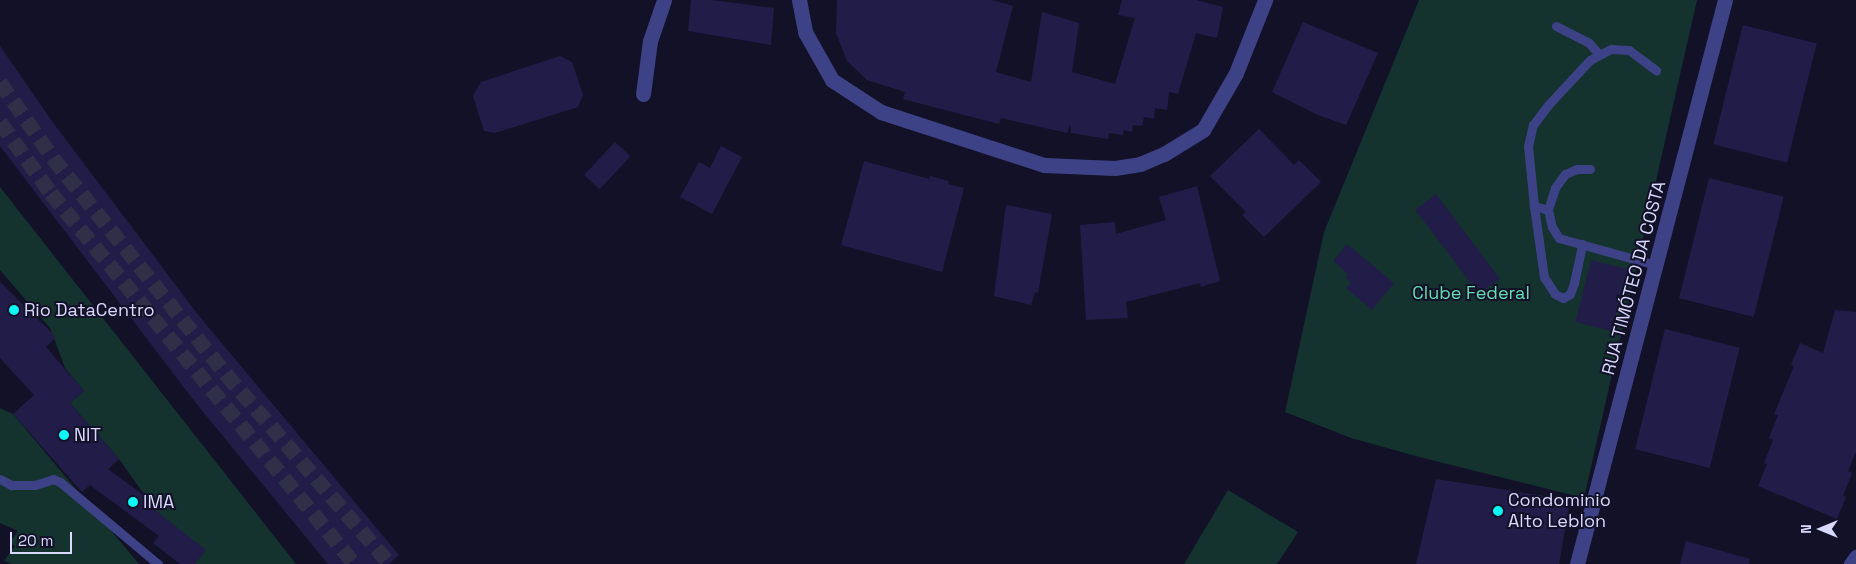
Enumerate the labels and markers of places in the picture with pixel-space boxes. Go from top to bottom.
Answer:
place label: Rio DataCentro [24,299,155,321]
marker: Rio DataCentro [8,304,20,316]
place label: NIT [74,424,101,446]
marker: NIT [58,429,70,441]
place label: Condominio Alto Leblon [1508,490,1611,532]
place label: IMA [143,491,174,513]
marker: IMA [127,496,139,508]
marker: Condominio Alto Leblon [1492,505,1504,517]

